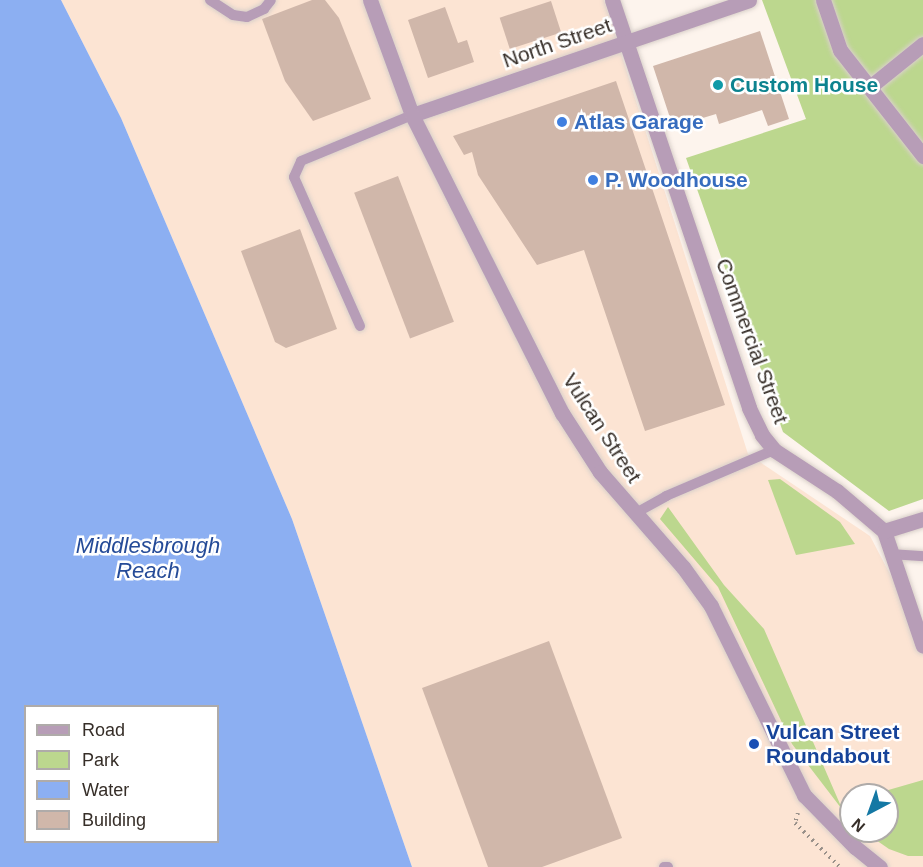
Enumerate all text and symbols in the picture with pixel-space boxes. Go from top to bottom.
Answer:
street label: North Street [499,13,615,73]
place label: Custom House [730,72,878,98]
marker: Custom House [711,78,725,92]
place label: Atlas Garage [574,109,704,135]
marker: Atlas Garage [555,115,569,129]
place label: P. Woodhouse [605,167,748,193]
marker: P. Woodhouse [586,173,600,187]
street label: Commercial Street [710,255,794,427]
street label: Vulcan Street [557,369,647,487]
water label: Middlesbrough Reach [76,532,220,584]
legend [24,705,219,843]
place label: Vulcan Street Roundabout [766,719,899,769]
text: Road [82,720,125,740]
marker: Vulcan Street Roundabout [747,737,761,751]
text: Park [82,750,119,770]
text: Water [82,780,129,800]
north arrow [839,783,899,843]
text: Building [82,810,146,830]
text: N [848,815,868,836]

